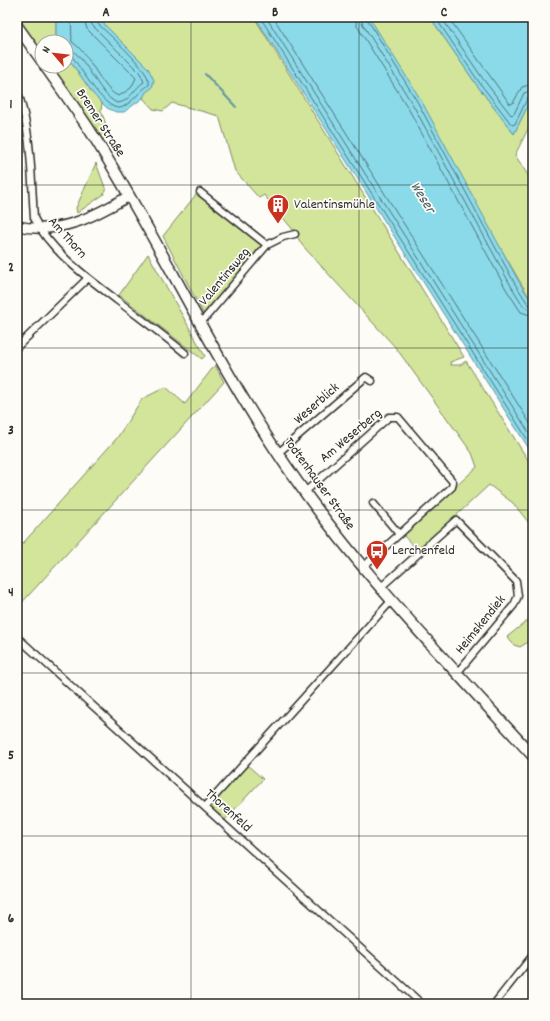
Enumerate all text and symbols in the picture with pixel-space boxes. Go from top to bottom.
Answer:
text: A [102,4,110,23]
text: B [272,4,278,23]
text: C [441,4,448,23]
north arrow [34,34,74,74]
text: N [39,44,56,56]
street label: Bremer Straße [70,85,130,161]
text: 1 [10,96,13,115]
water label: Weser [404,178,441,219]
building icon: Valentinsmühle [265,192,291,225]
place label: Valentinsmühle [294,195,375,215]
street label: Am Thorn [43,213,91,263]
street label: Valentinsweg [195,244,255,310]
text: 2 [8,259,14,278]
street label: Weserblick [290,378,344,430]
street label: Am Weserberg [316,404,386,468]
text: 3 [8,422,14,441]
street label: Todtenhauser Straße [278,433,360,535]
bus stop icon: Lerchenfeld [364,538,390,571]
place label: Lerchenfeld [392,541,455,561]
text: 4 [8,584,14,603]
street label: Heimskendiek [451,591,511,659]
text: 5 [8,747,14,766]
street label: Thorenfeld [200,784,256,838]
text: 6 [8,910,15,929]

